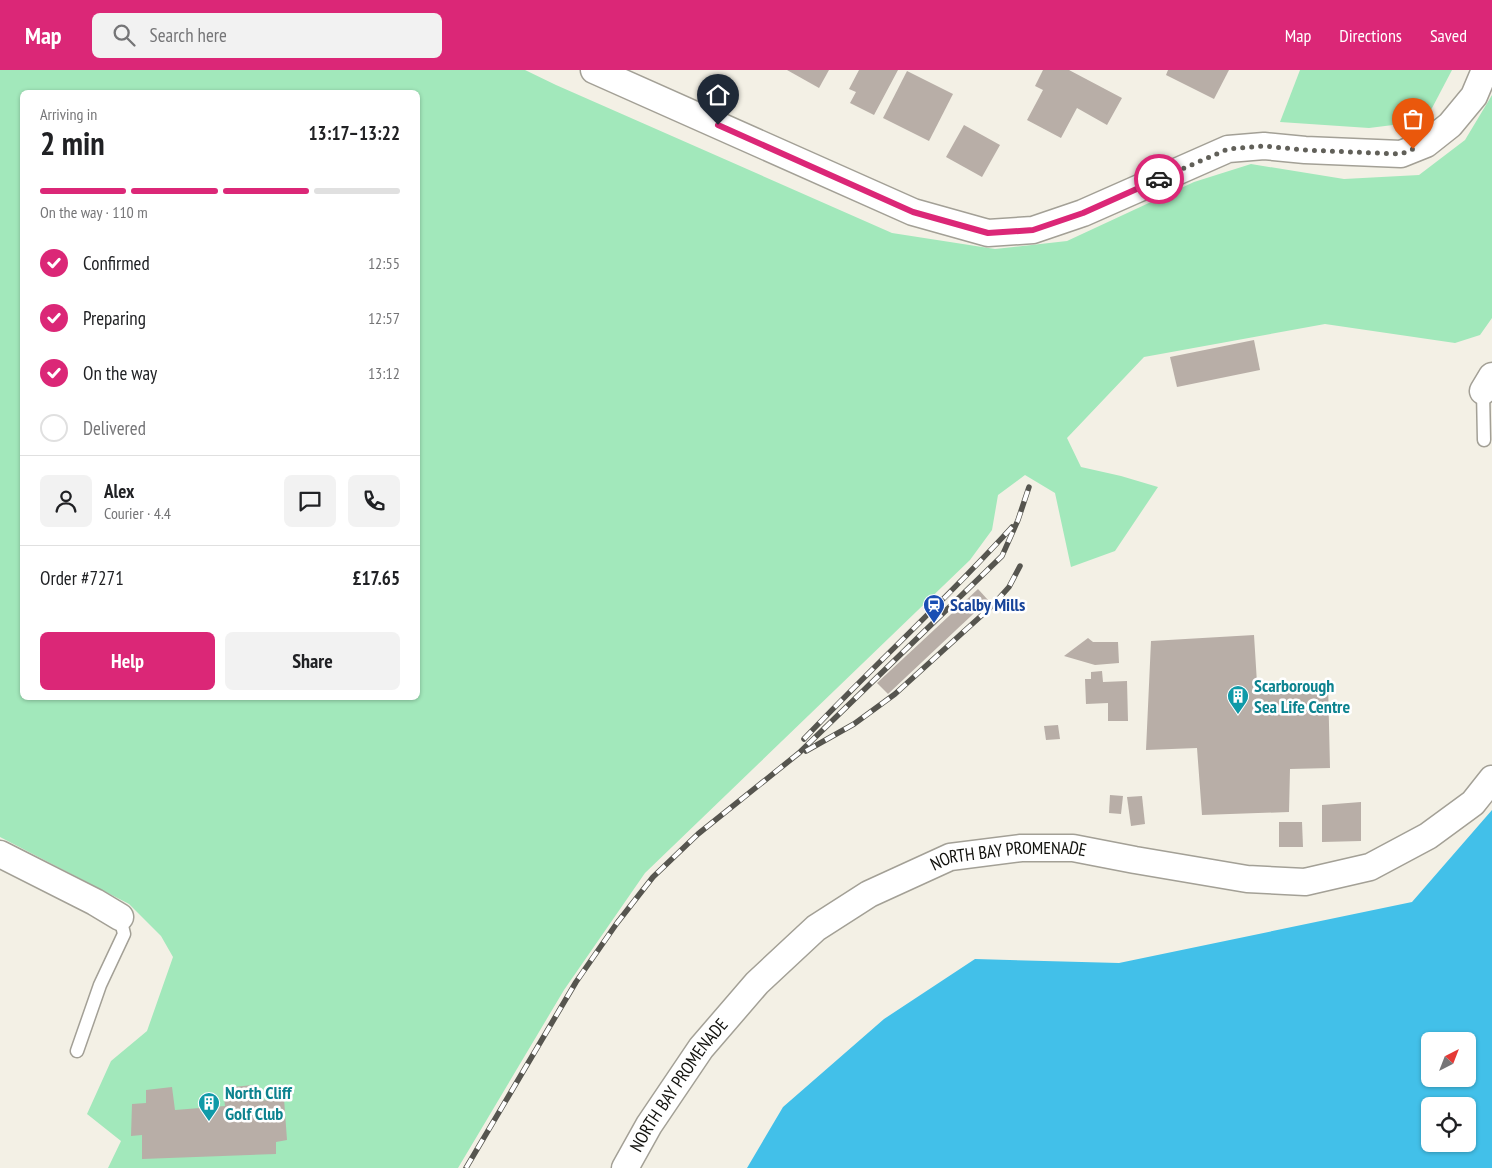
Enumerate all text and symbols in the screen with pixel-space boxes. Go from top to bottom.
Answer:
search box [92,13,442,58]
text: Map [25,20,62,51]
icon: search [110,21,138,49]
text: Search here [150,23,227,47]
text: Map [1285,24,1311,47]
text: Directions [1339,24,1402,47]
text: Saved [1430,24,1467,47]
pin [697,74,739,125]
icon: home [704,81,732,109]
pin [1392,98,1434,149]
text: Arriving in [40,104,97,124]
icon: bag [1399,105,1427,133]
text: 13:17–13:22 [308,121,400,145]
text: 2 min [40,122,105,164]
courier [1134,154,1184,204]
icon: car [1145,165,1173,193]
text: On the way · 110 m [40,202,148,222]
icon: check [40,249,68,277]
text: Confirmed [83,251,150,275]
text: 12:55 [368,253,400,273]
icon: check [40,304,68,332]
text: Preparing [83,306,146,330]
text: 12:57 [368,308,400,328]
icon: check [40,359,68,387]
text: On the way [83,361,157,385]
text: 13:12 [368,363,400,383]
text: Delivered [83,416,146,440]
button: person [40,475,92,527]
button: chat [284,475,336,527]
button: phone [348,475,400,527]
text: Alex [104,479,134,503]
text: Courier · 4.4 [104,503,171,523]
text: Order #7271 [40,566,124,590]
text: £17.65 [352,566,400,590]
station icon: Scalby Mills [922,593,946,624]
place label: Scalby Mills [950,593,1025,616]
button: Help [40,632,215,690]
button: Share [225,632,400,690]
place label: Scarborough Sea Life Centre [1254,674,1350,718]
building icon: Scarborough Sea Life Centre [1226,684,1250,715]
street label: NORTH BAY PROMENADE [927,836,1088,875]
street label: NORTH BAY PROMENADE [624,1013,732,1156]
north arrow [1421,1032,1476,1088]
map controls [1421,1032,1476,1152]
place label: North Cliff Golf Club [225,1081,293,1125]
building icon: North Cliff Golf Club [197,1091,221,1122]
button: locate [1421,1097,1476,1152]

